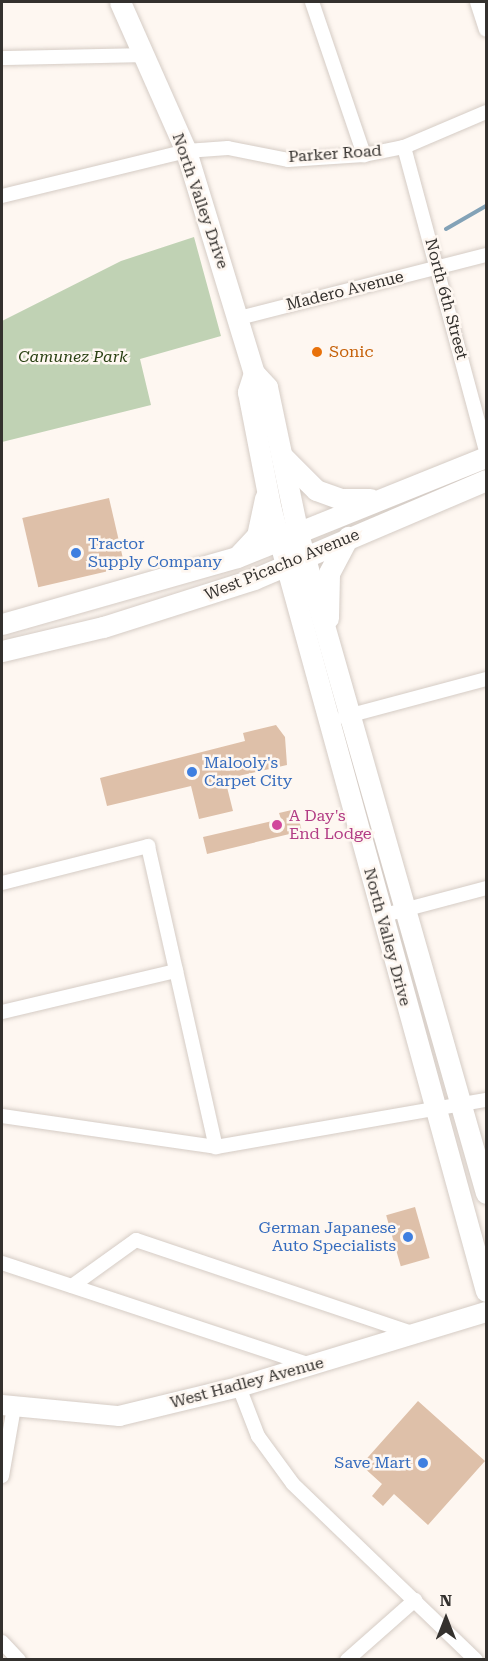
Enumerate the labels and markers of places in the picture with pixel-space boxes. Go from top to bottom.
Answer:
place label: Sonic [329,342,373,362]
marker: Sonic [310,345,324,359]
place label: Tractor Supply Company [88,534,222,572]
marker: Tractor Supply Company [69,546,83,560]
place label: Malooly's Carpet City [204,753,292,791]
marker: Malooly's Carpet City [185,765,199,779]
place label: A Day's End Lodge [289,806,371,844]
marker: A Day's End Lodge [270,818,284,832]
place label: German Japanese Auto Specialists [259,1218,396,1256]
marker: German Japanese Auto Specialists [401,1230,415,1244]
place label: Save Mart [334,1453,411,1473]
marker: Save Mart [416,1456,430,1470]

